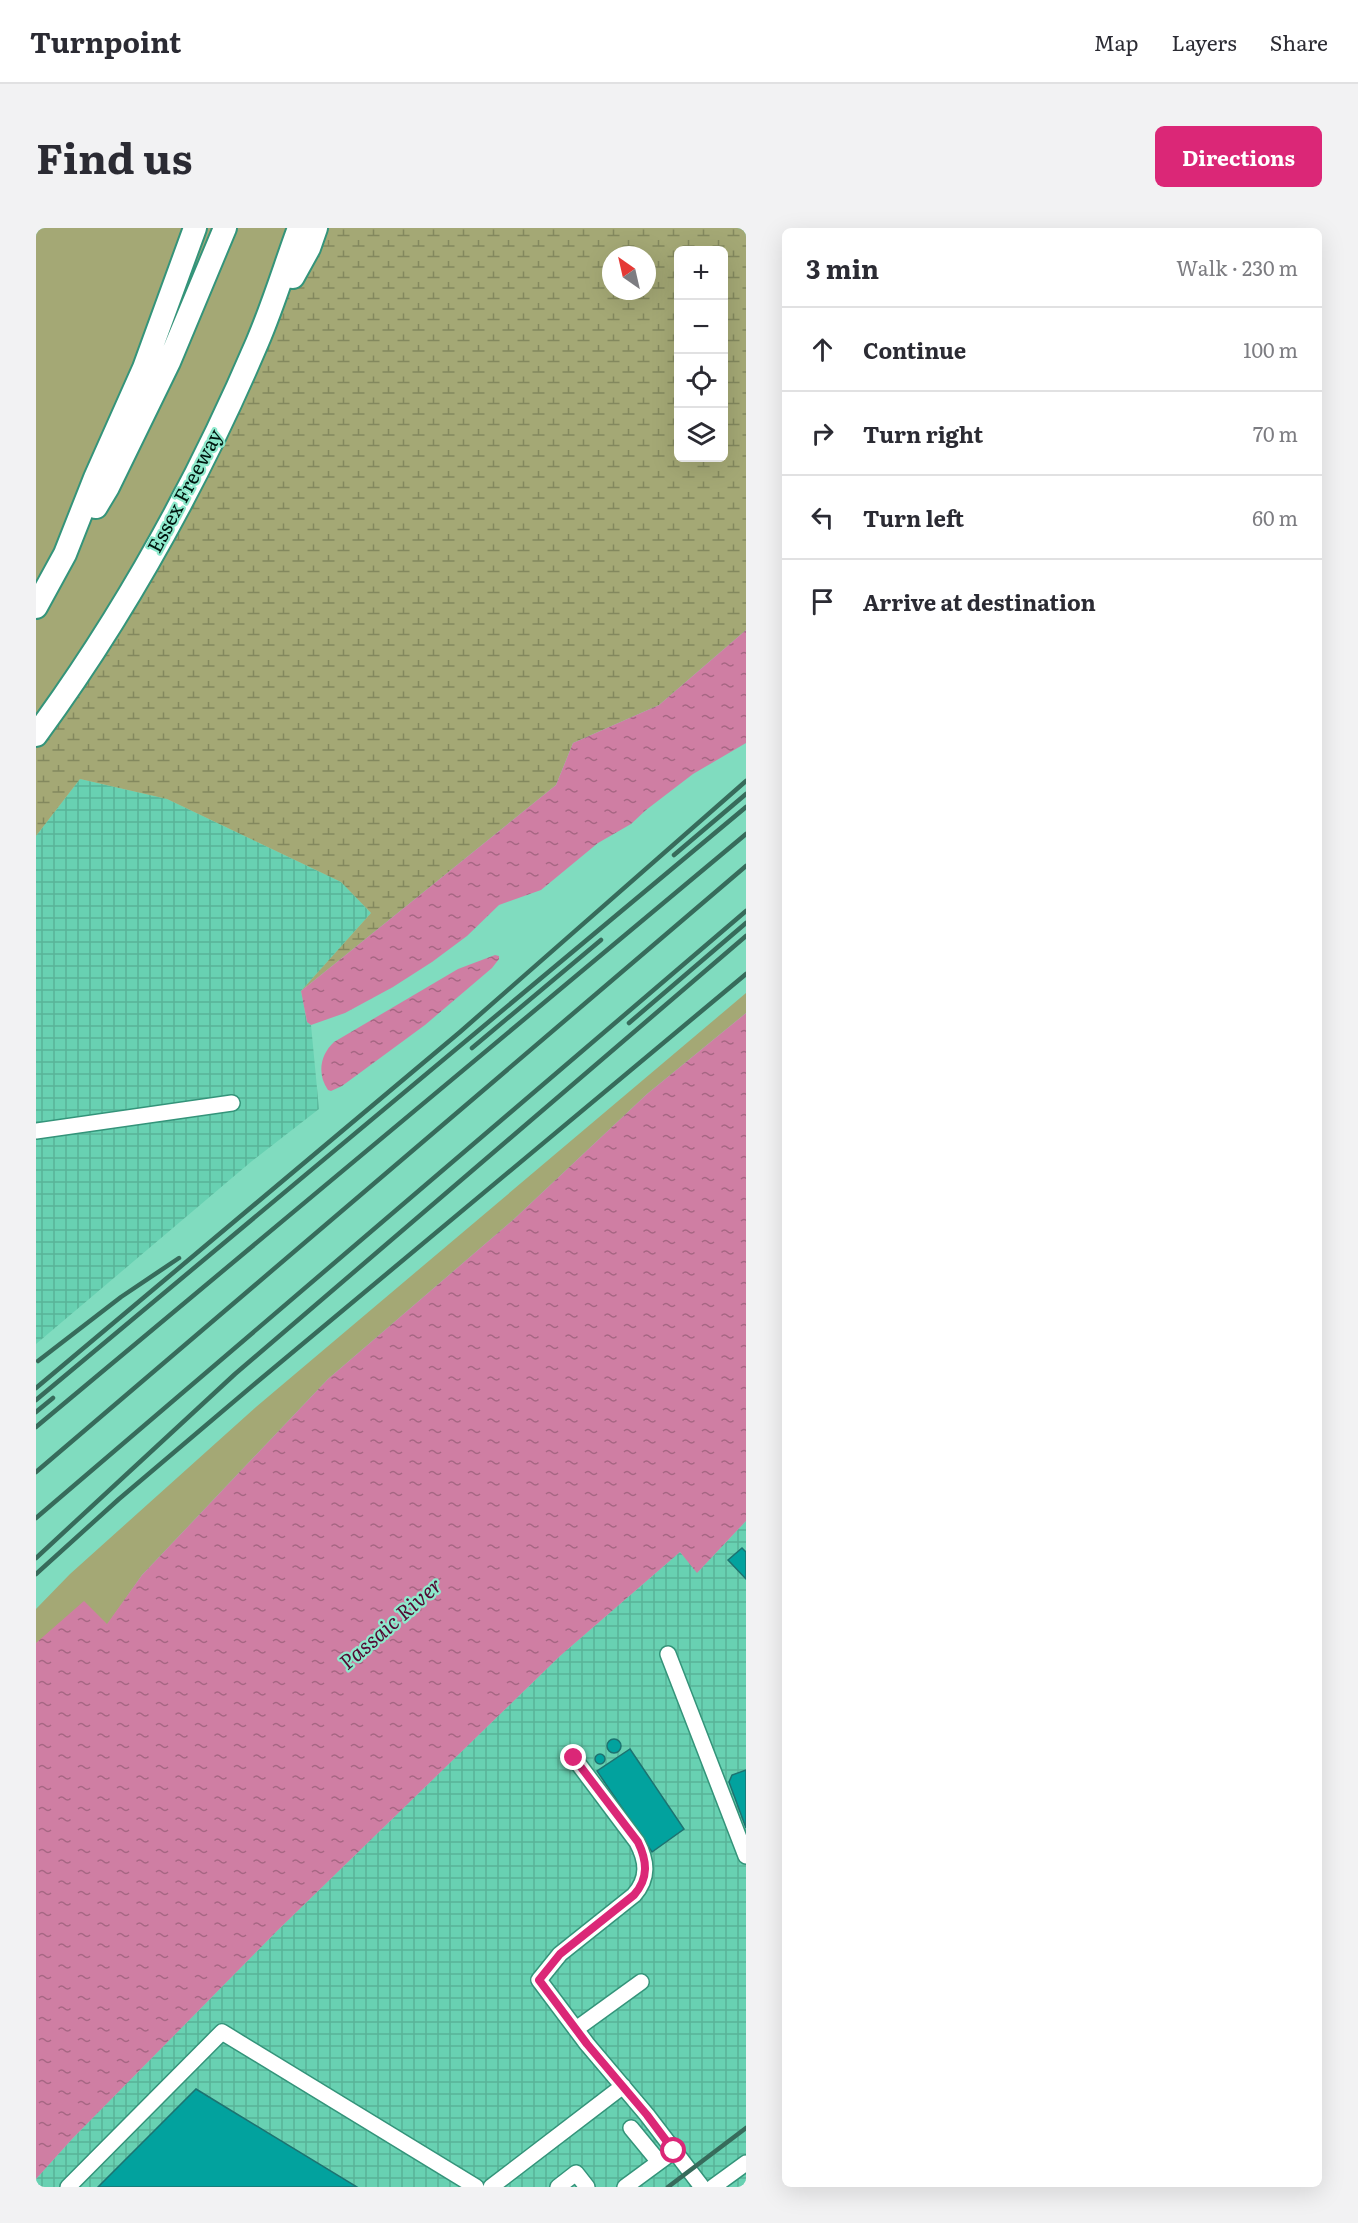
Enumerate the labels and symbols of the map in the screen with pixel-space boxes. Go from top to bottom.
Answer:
north arrow [602,246,656,300]
street label: Essex Freeway [138,422,229,557]
water label: Passaic River [331,1569,448,1676]
route end [560,1744,586,1770]
route start [660,2137,686,2163]

